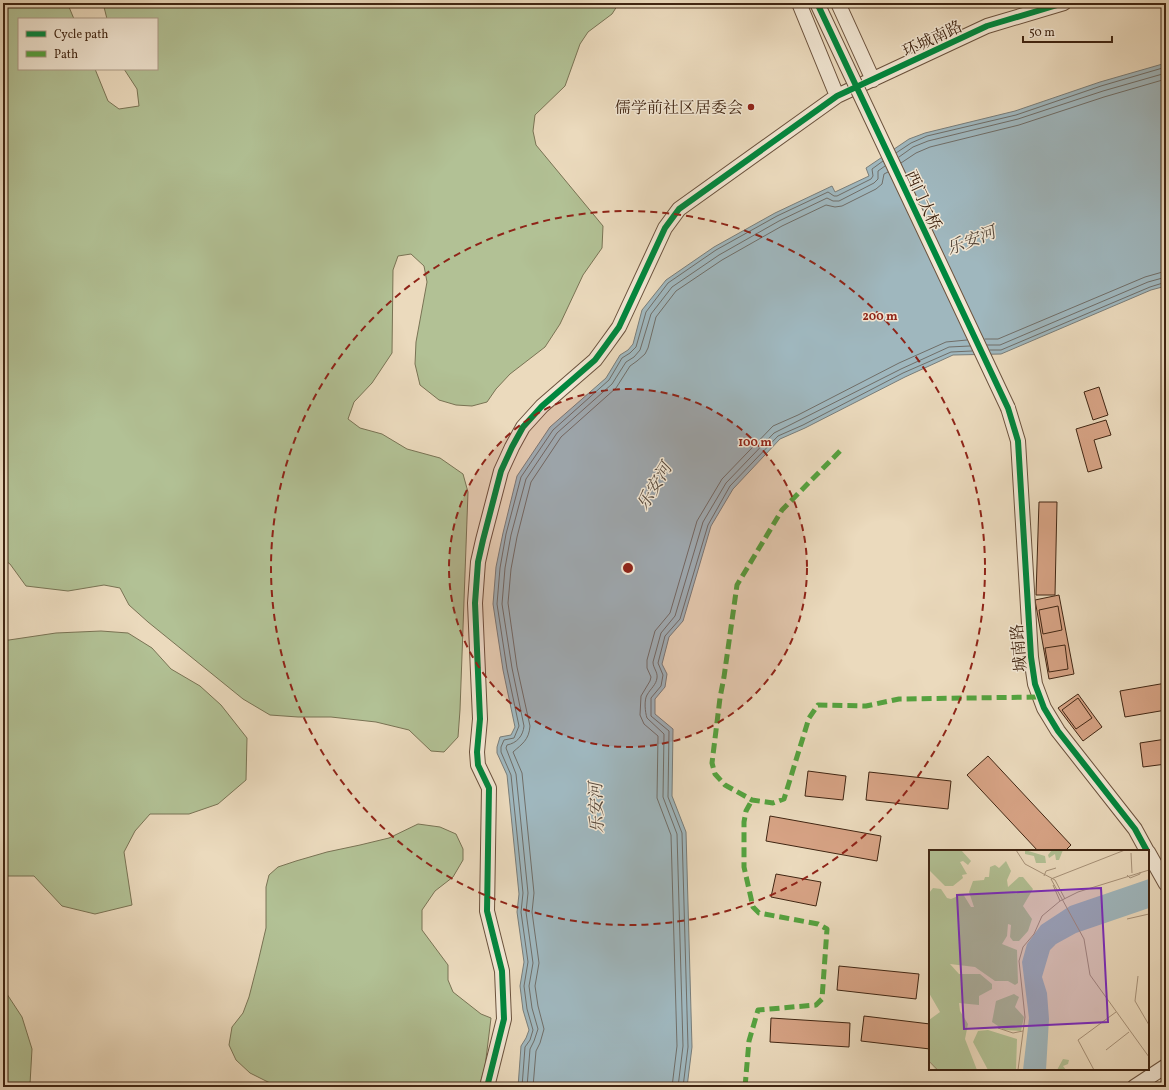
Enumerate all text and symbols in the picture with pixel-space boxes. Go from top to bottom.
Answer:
street label: 环城南路 [899,16,967,63]
legend [18,18,158,70]
scale bar [1023,18,1112,44]
text: 50 m [1029,25,1055,41]
text: Cycle path [54,27,109,43]
text: Path [54,47,78,63]
place label: 儒学前社区居委会 [615,98,743,120]
marker: 儒学前社区居委会 [746,102,756,112]
street label: 西门大桥 [899,167,946,235]
water label: 乐安河 [944,220,1002,261]
text: 200 m [862,309,898,325]
text: 100 m [738,435,772,451]
water label: 乐安河 [632,456,680,515]
centre of rings [621,561,635,575]
street label: 城南路 [1007,623,1033,673]
water label: 乐安河 [585,779,610,834]
inset map [929,850,1149,1070]

